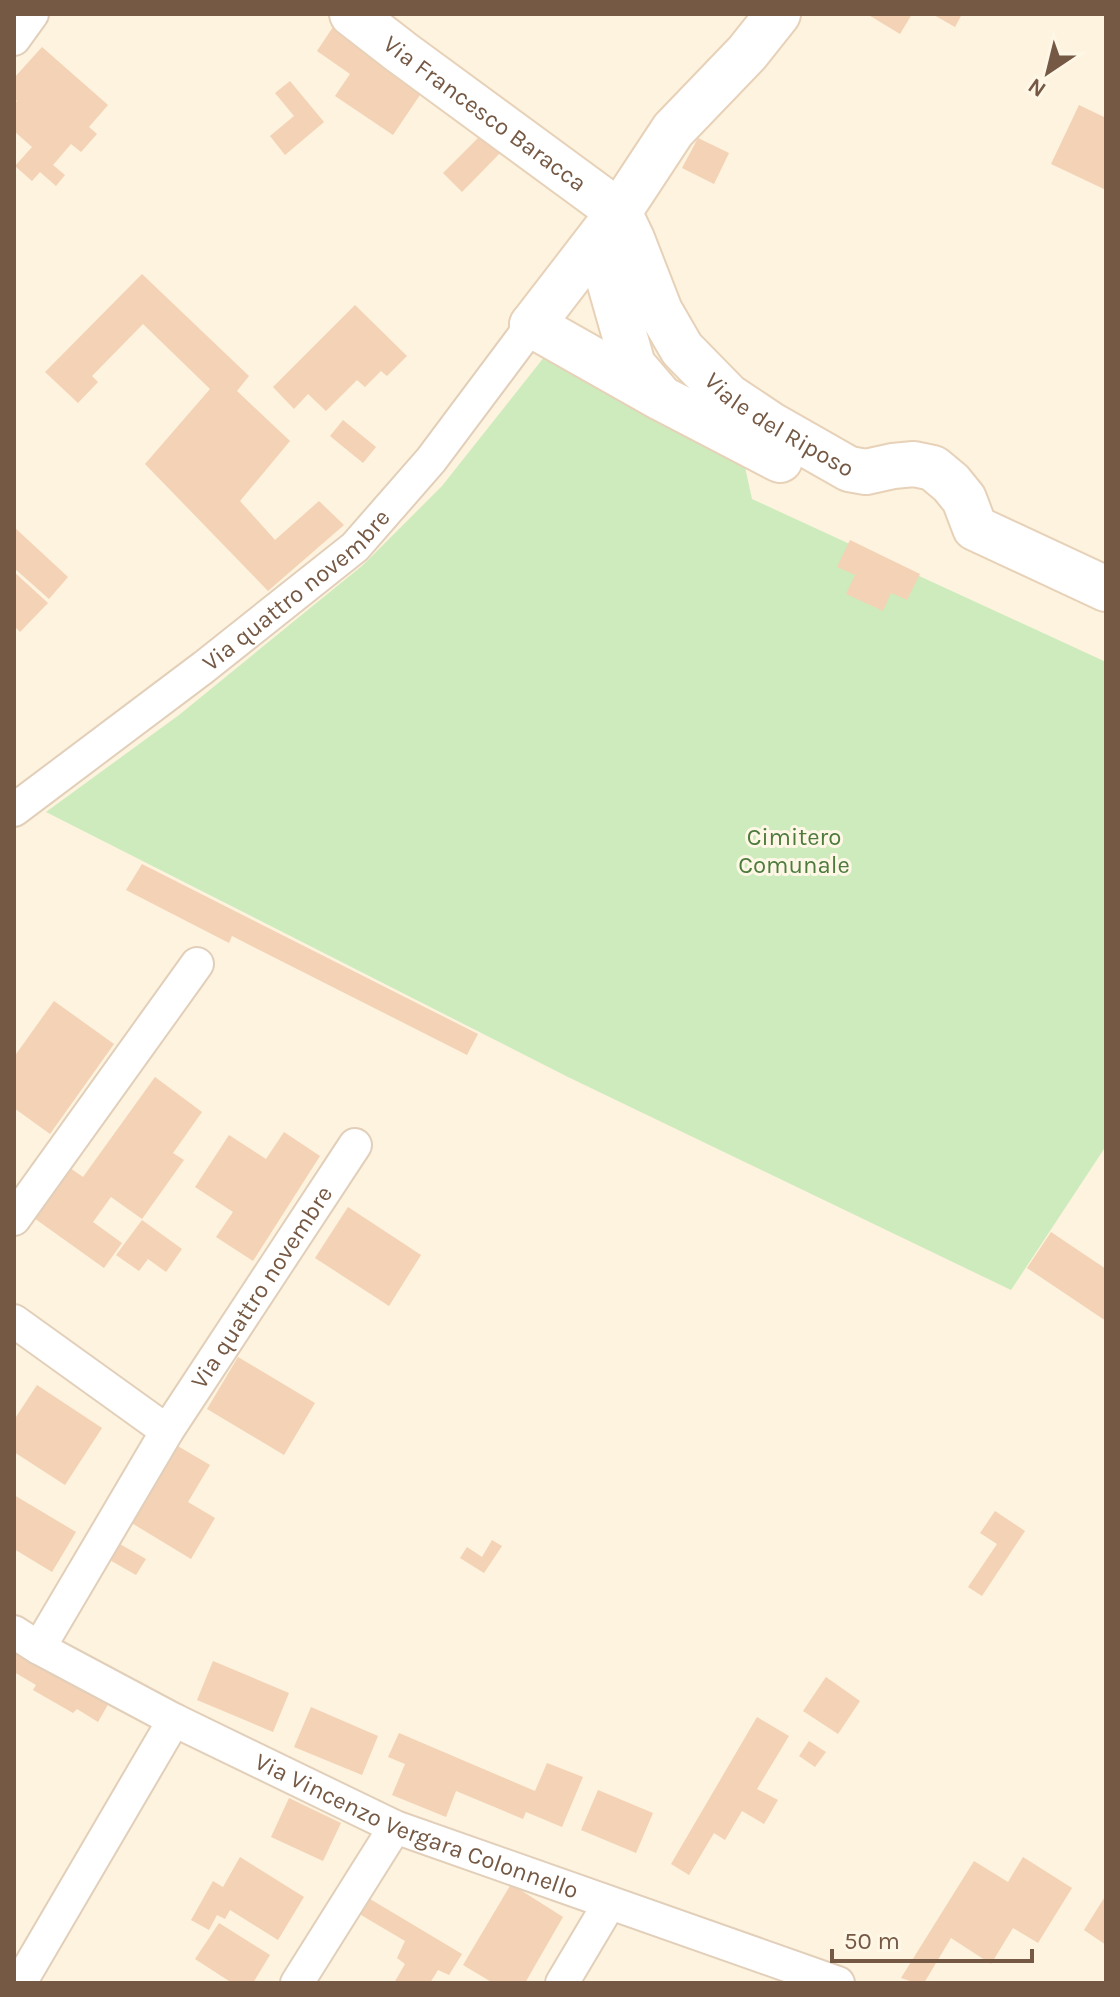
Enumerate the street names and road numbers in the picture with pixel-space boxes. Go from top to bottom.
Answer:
street label: Via Francesco Baracca [378,30,592,197]
street label: Viale del Riposo [699,367,859,483]
street label: Via quattro novembre [197,503,396,677]
street label: Via quattro novembre [185,1181,338,1394]
street label: Via Vincenzo Vergara Colonnello [250,1747,582,1904]

